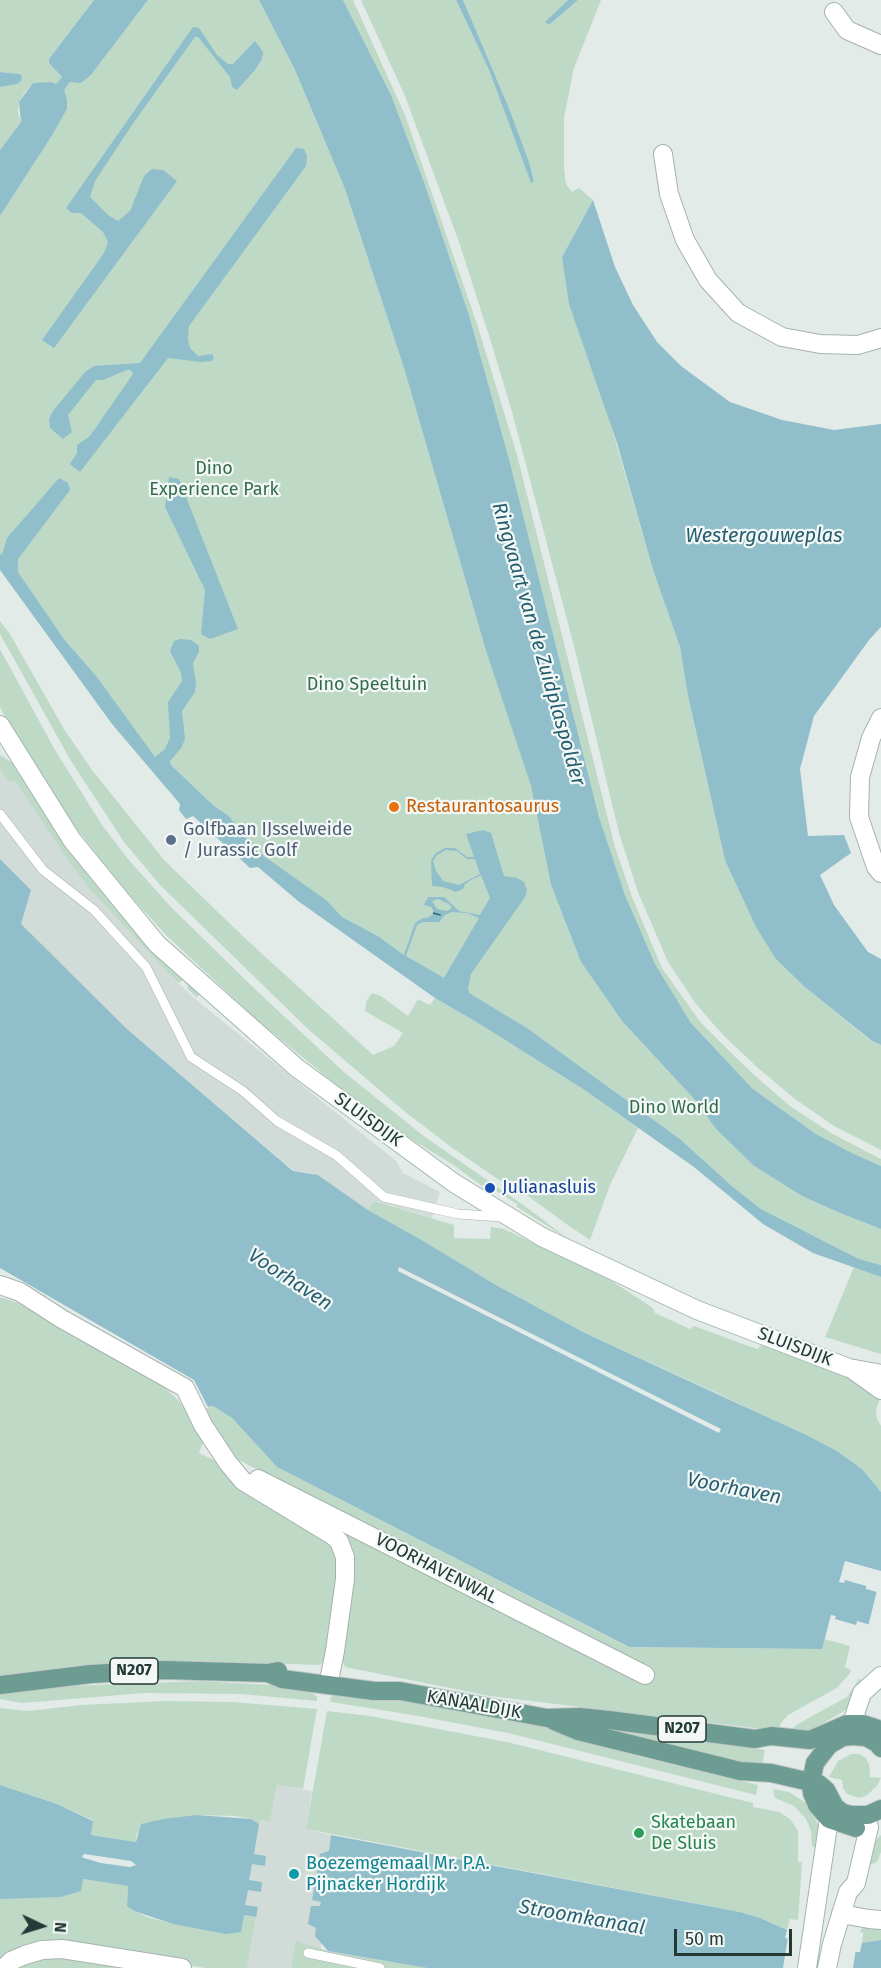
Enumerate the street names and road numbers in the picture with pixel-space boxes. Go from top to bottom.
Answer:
street label: SLUISDIJK [330,1088,406,1152]
street label: SLUISDIJK [755,1323,835,1371]
street label: VOORHAVENWAL [371,1529,501,1609]
road number: N207 [110,1658,158,1684]
street label: KANAALDIJK [425,1686,523,1724]
road number: N207 [658,1716,706,1742]

